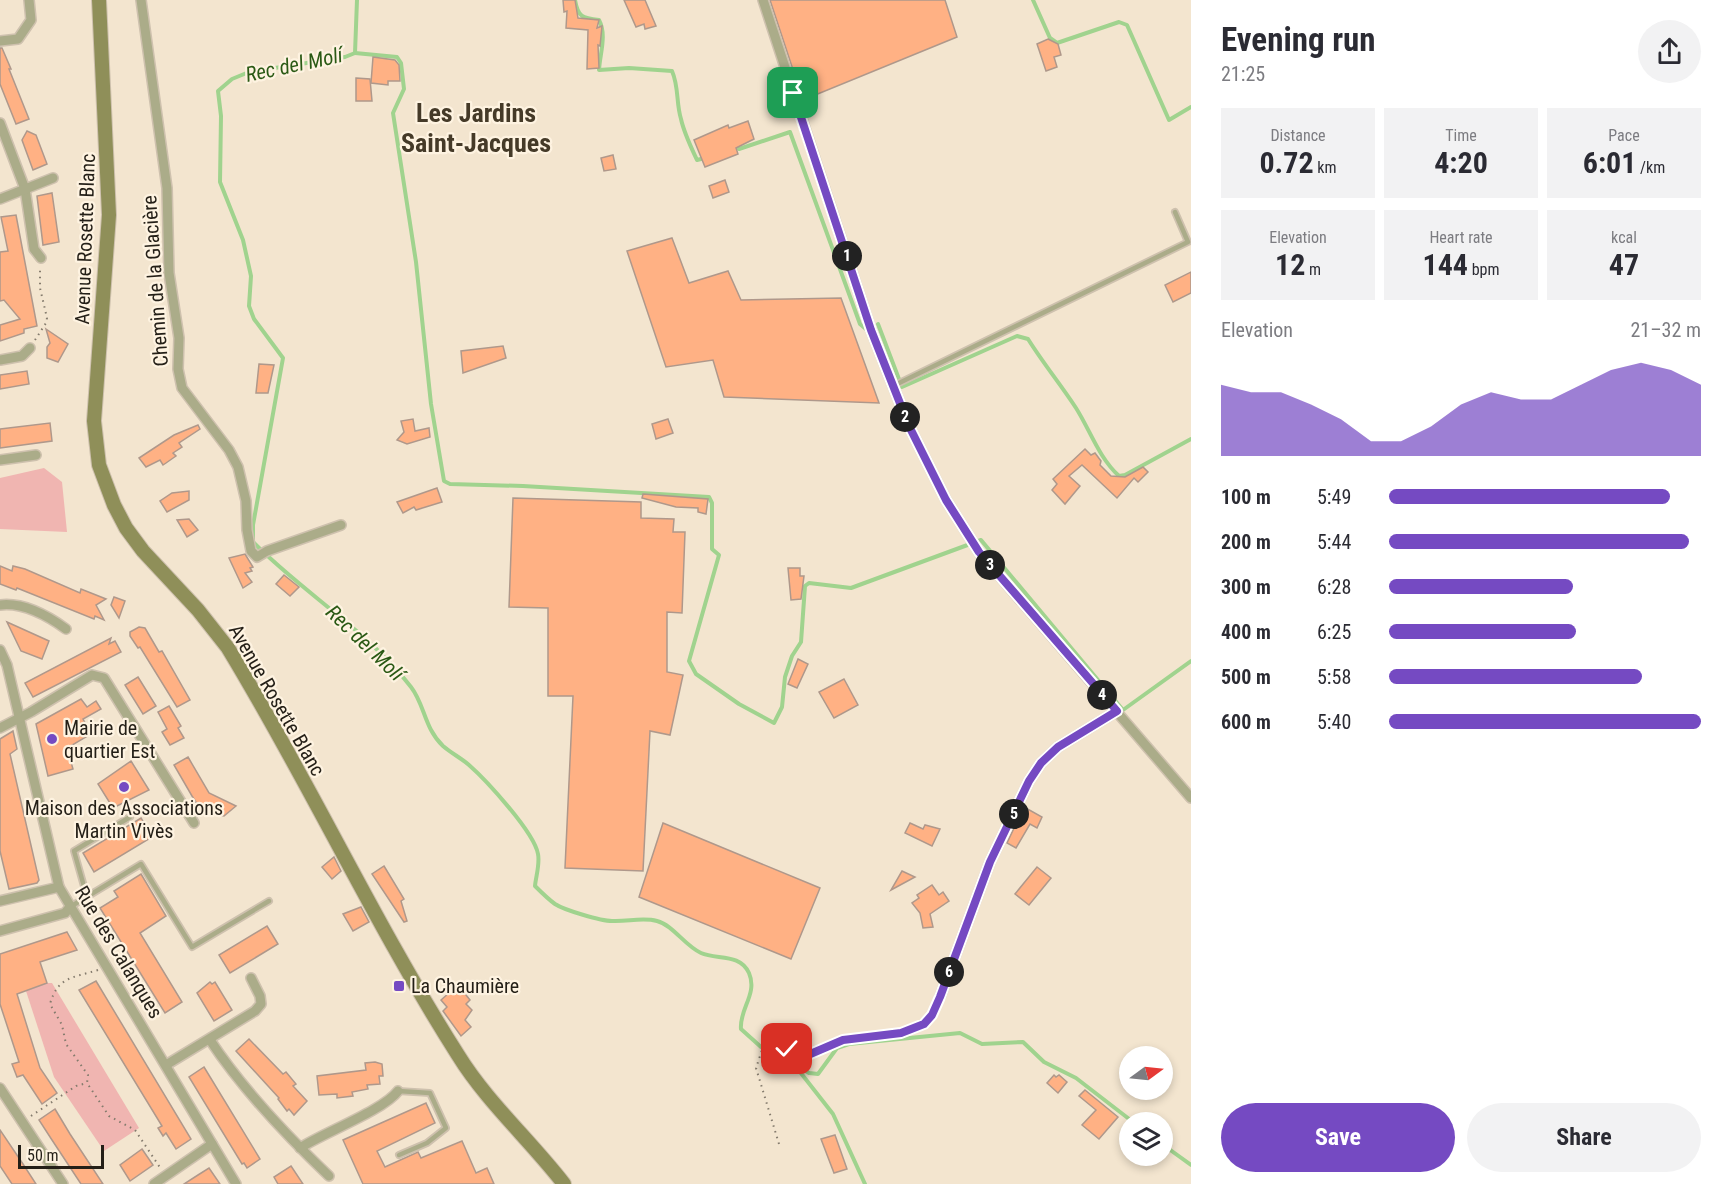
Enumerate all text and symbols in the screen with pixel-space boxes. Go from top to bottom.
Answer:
text: Evening run [1221,20,1376,59]
button: share [1638,20,1701,83]
water label: Rec del Molí [243,42,348,87]
text: 21:25 [1221,62,1265,86]
pin [767,67,818,118]
icon: arrive [776,76,809,109]
district label: Les Jardins Saint-Jacques [401,98,551,158]
text: Distance [1270,126,1326,145]
text: Time [1445,126,1477,145]
text: Pace [1608,126,1640,145]
text: 0.72 [1259,145,1314,180]
text: 4:20 [1434,145,1488,180]
text: 6:01 [1583,145,1636,180]
street label: Avenue Rosette Blanc [70,153,100,325]
text: km [1314,158,1337,177]
text: /km [1636,158,1665,177]
street label: Chemin de la Glacière [137,195,173,367]
text: Elevation [1269,228,1327,247]
text: Heart rate [1429,228,1493,247]
text: kcal [1611,228,1637,247]
pin: 1 [832,241,862,271]
text: 1 [843,246,851,265]
text: 12 [1275,247,1305,282]
text: 144 [1423,247,1468,282]
text: 47 [1609,247,1639,282]
text: m [1305,260,1321,279]
text: bpm [1468,260,1499,279]
text: Elevation [1221,318,1293,342]
text: 21–32 m [1630,318,1701,342]
pin: 2 [890,402,920,432]
text: 2 [901,407,909,426]
text: 100 m [1221,485,1271,509]
text: 5:49 [1317,485,1351,509]
text: 200 m [1221,530,1271,554]
text: 5:44 [1317,530,1351,554]
pin: 3 [975,550,1005,580]
text: 3 [986,555,994,574]
text: 300 m [1221,575,1271,599]
text: 6:28 [1317,575,1351,599]
water label: Rec del Molí [321,600,411,688]
street label: Avenue Rosette Blanc [224,620,330,780]
text: 400 m [1221,620,1271,644]
text: 6:25 [1317,620,1351,644]
text: 500 m [1221,665,1271,689]
text: 5:58 [1317,665,1351,689]
pin: 4 [1087,680,1117,710]
text: 4 [1098,685,1106,704]
text: 600 m [1221,710,1271,734]
text: 5:40 [1317,710,1351,734]
place label: Mairie de quartier Est [64,716,155,763]
marker: Mairie de quartier Est [45,732,59,746]
marker: Maison des Associations Martin Vivès [117,780,131,794]
place label: Maison des Associations Martin Vivès [25,796,223,843]
pin: 5 [999,799,1029,829]
text: 5 [1010,804,1018,823]
street label: Rue des Calanques [70,881,168,1023]
pin: 6 [934,957,964,987]
text: 6 [945,962,953,981]
place label: La Chaumière [411,974,519,998]
marker: La Chaumière [392,979,406,993]
pin [761,1023,812,1074]
icon: check [770,1032,803,1065]
north arrow [1119,1046,1173,1100]
map controls [1119,1046,1173,1166]
button: Save [1221,1103,1455,1172]
button: Share [1467,1103,1701,1172]
button: layers [1119,1112,1173,1166]
scale bar [18,1142,104,1170]
text: 50 m [27,1146,59,1165]

